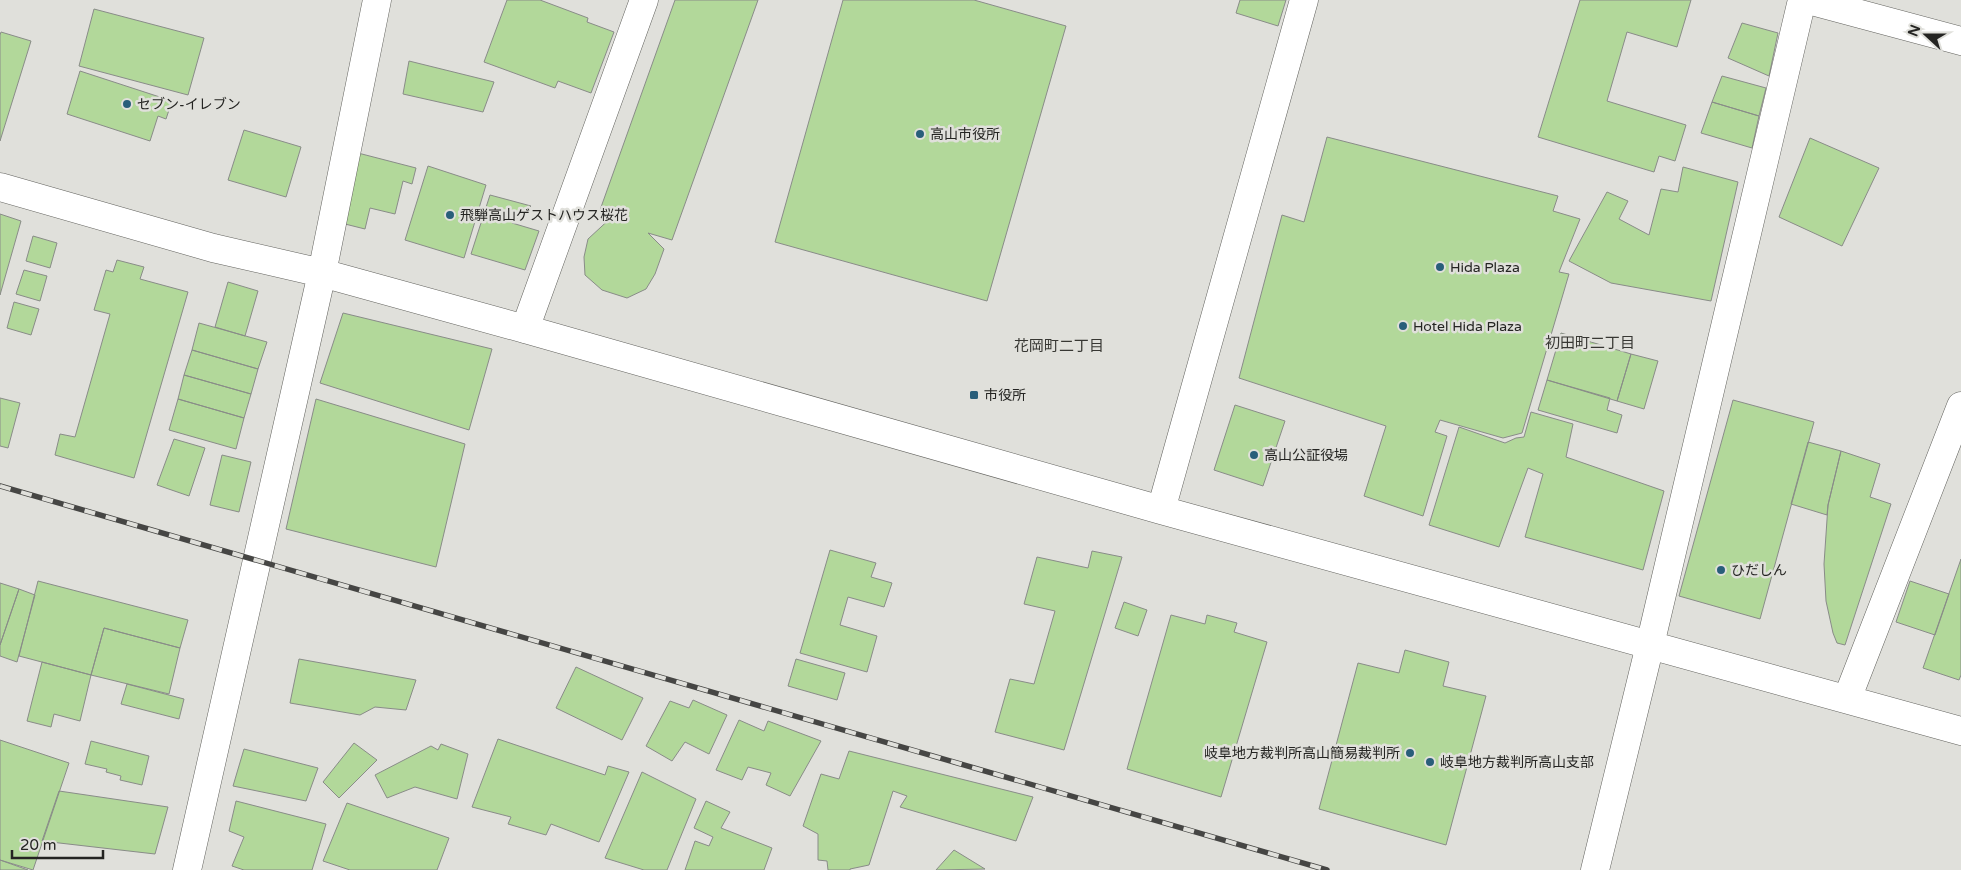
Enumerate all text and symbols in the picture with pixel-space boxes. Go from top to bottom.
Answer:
north arrow [1901,10,1951,60]
text: N [1904,22,1924,39]
place label: セブン-イレブン [137,96,241,113]
marker: セブン-イレブン [121,98,133,110]
place label: 高山市役所 [930,126,1000,143]
marker: 高山市役所 [914,128,926,140]
place label: 飛騨高山ゲストハウス桜花 [460,207,628,224]
marker: 飛騨高山ゲストハウス桜花 [444,209,456,221]
place label: Hida Plaza [1450,259,1520,276]
marker: Hida Plaza [1434,261,1446,273]
place label: Hotel Hida Plaza [1413,318,1522,335]
marker: Hotel Hida Plaza [1397,320,1409,332]
district label: 初田町二丁目 [1545,334,1635,352]
district label: 花岡町二丁目 [1014,337,1104,355]
place label: 市役所 [984,387,1026,404]
marker: 市役所 [968,389,980,401]
place label: 高山公証役場 [1264,447,1348,464]
marker: 高山公証役場 [1248,449,1260,461]
place label: ひだしん [1731,562,1787,579]
marker: ひだしん [1715,564,1727,576]
place label: 岐阜地方裁判所高山簡易裁判所 [1204,745,1400,762]
marker: 岐阜地方裁判所高山簡易裁判所 [1404,747,1416,759]
place label: 岐阜地方裁判所高山支部 [1440,754,1594,771]
marker: 岐阜地方裁判所高山支部 [1424,756,1436,768]
scale bar [12,828,104,860]
text: 20 m [20,836,57,854]

